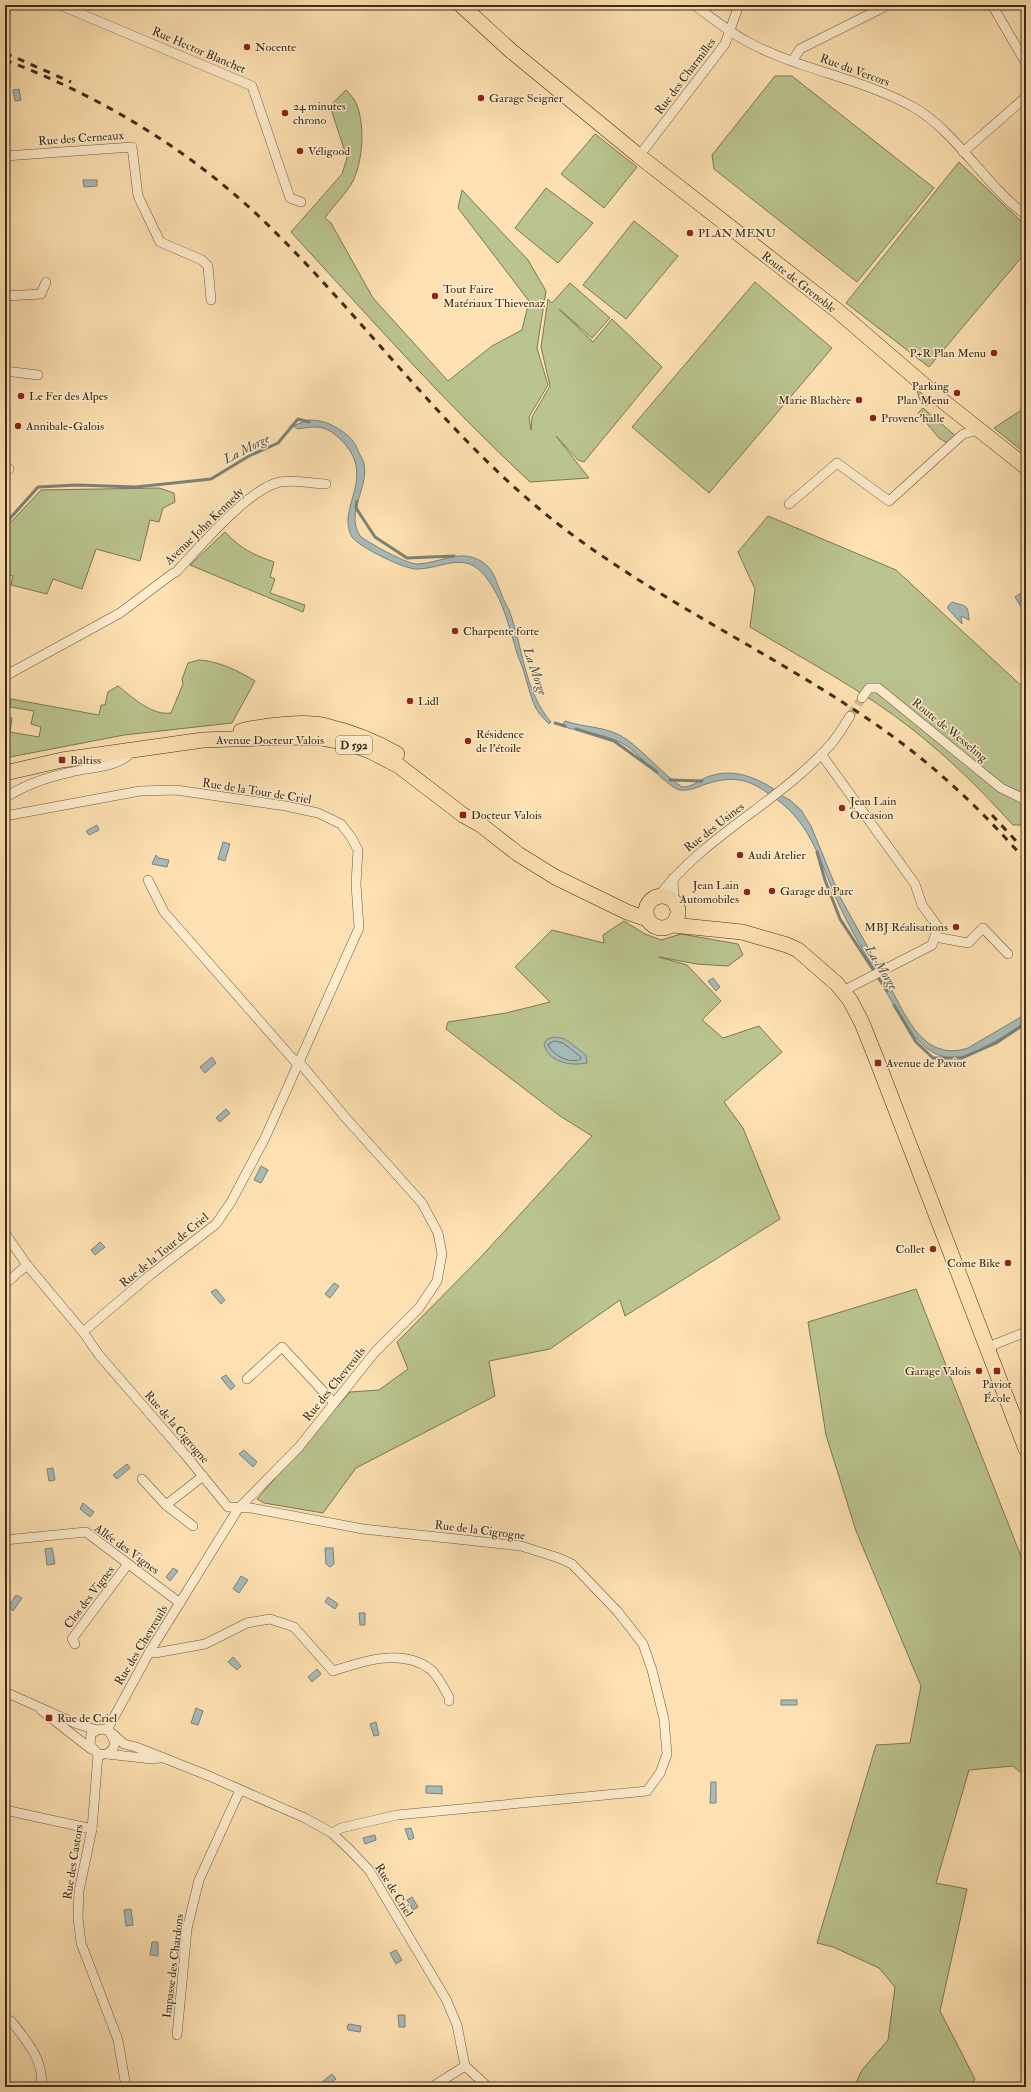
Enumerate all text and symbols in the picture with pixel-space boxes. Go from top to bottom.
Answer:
street label: Rue Hector Blanchet [150,24,248,77]
street label: Rue des Charmilles [652,35,719,118]
place label: Nocente [255,40,296,55]
marker: Nocente [242,42,252,52]
street label: Rue du Vercors [818,51,892,90]
place label: Garage Seigner [489,91,564,106]
marker: Garage Seigner [476,93,486,103]
place label: 24 minutes chrono [293,99,346,128]
marker: 24 minutes chrono [280,108,290,118]
street label: Rue des Cerneaux [38,128,125,149]
place label: Véligood [308,144,350,159]
marker: Véligood [295,146,305,156]
place label: PLAN MENU [698,226,776,241]
marker: PLAN MENU [685,228,695,238]
street label: Route de Grenoble [758,249,839,316]
place label: Tout Faire Matériaux Thievenaz [443,282,546,311]
marker: Tout Faire Matériaux Thievenaz [430,291,440,301]
place label: P+R Plan Menu [910,346,986,361]
marker: P+R Plan Menu [989,348,999,358]
place label: Parking Plan Menu [897,379,950,408]
marker: Parking Plan Menu [952,388,962,398]
place label: Le Fer des Alpes [29,389,108,404]
marker: Le Fer des Alpes [16,391,26,401]
place label: Marie Blachère [778,393,851,408]
marker: Marie Blachère [854,395,864,405]
place label: Provenc'halle [881,411,944,426]
marker: Provenc'halle [868,413,878,423]
place label: Annibale-Galois [25,419,104,434]
marker: Annibale-Galois [13,421,23,431]
water label: La Morge [220,430,273,468]
street label: Avenue John Kennedy [161,484,248,569]
place label: Charpente forte [463,624,539,639]
marker: Charpente forte [450,626,460,636]
water label: La Morge [519,644,551,698]
place label: Lidl [418,694,439,709]
street label: Route de Wesseling [909,695,991,766]
marker: Lidl [405,696,415,706]
place label: Résidence de l'étoile [476,727,524,756]
street label: Avenue Docteur Valois [215,733,324,748]
road number: D 592 [336,736,372,754]
marker: Résidence de l'étoile [463,736,473,746]
place label: Baltiss [70,753,101,768]
marker: Baltiss [57,755,67,765]
street label: Rue de la Tour de Criel [201,775,313,808]
place label: Jean Lain Occasion [849,794,896,823]
street label: Rue des Usines [681,799,747,856]
marker: Jean Lain Occasion [837,803,847,813]
place label: Docteur Valois [471,808,542,823]
marker: Docteur Valois [458,810,468,820]
place label: Audi Atelier [747,848,806,863]
marker: Audi Atelier [735,850,745,860]
place label: Jean Lain Automobiles [678,878,739,907]
place label: Garage du Parc [780,884,854,899]
marker: Garage du Parc [767,886,777,896]
marker: Jean Lain Automobiles [742,887,752,897]
place label: MBJ Réalisations [864,920,948,935]
marker: MBJ Réalisations [951,922,961,932]
water label: La Morge [861,942,901,993]
place label: Avenue de Paviot [885,1056,966,1071]
marker: Avenue de Paviot [873,1058,883,1068]
street label: Rue de la Tour de Criel [117,1210,212,1291]
place label: Collet [895,1242,925,1257]
marker: Collet [928,1244,938,1254]
place label: Come Bike [947,1256,1000,1271]
marker: Come Bike [1003,1258,1013,1268]
street label: Rue des Chevreuils [300,1344,369,1424]
place label: Garage Valois [905,1364,971,1379]
marker: Garage Valois [974,1366,984,1376]
marker: Paviot École [992,1366,1002,1376]
place label: Paviot École [982,1377,1012,1406]
street label: Rue de la Cigrogne [141,1388,212,1467]
street label: Rue de la Cigrogne [434,1517,526,1544]
street label: Allée des Vignes [90,1520,162,1578]
street label: Clos des Vignes [61,1563,118,1632]
street label: Rue des Chevreuils [112,1602,171,1688]
place label: Rue de Criel [57,1711,117,1726]
marker: Rue de Criel [44,1713,54,1723]
street label: Rue des Castors [60,1823,87,1901]
street label: Rue de Criel [371,1861,416,1920]
street label: Impasse des Chardons [160,1913,187,2019]

